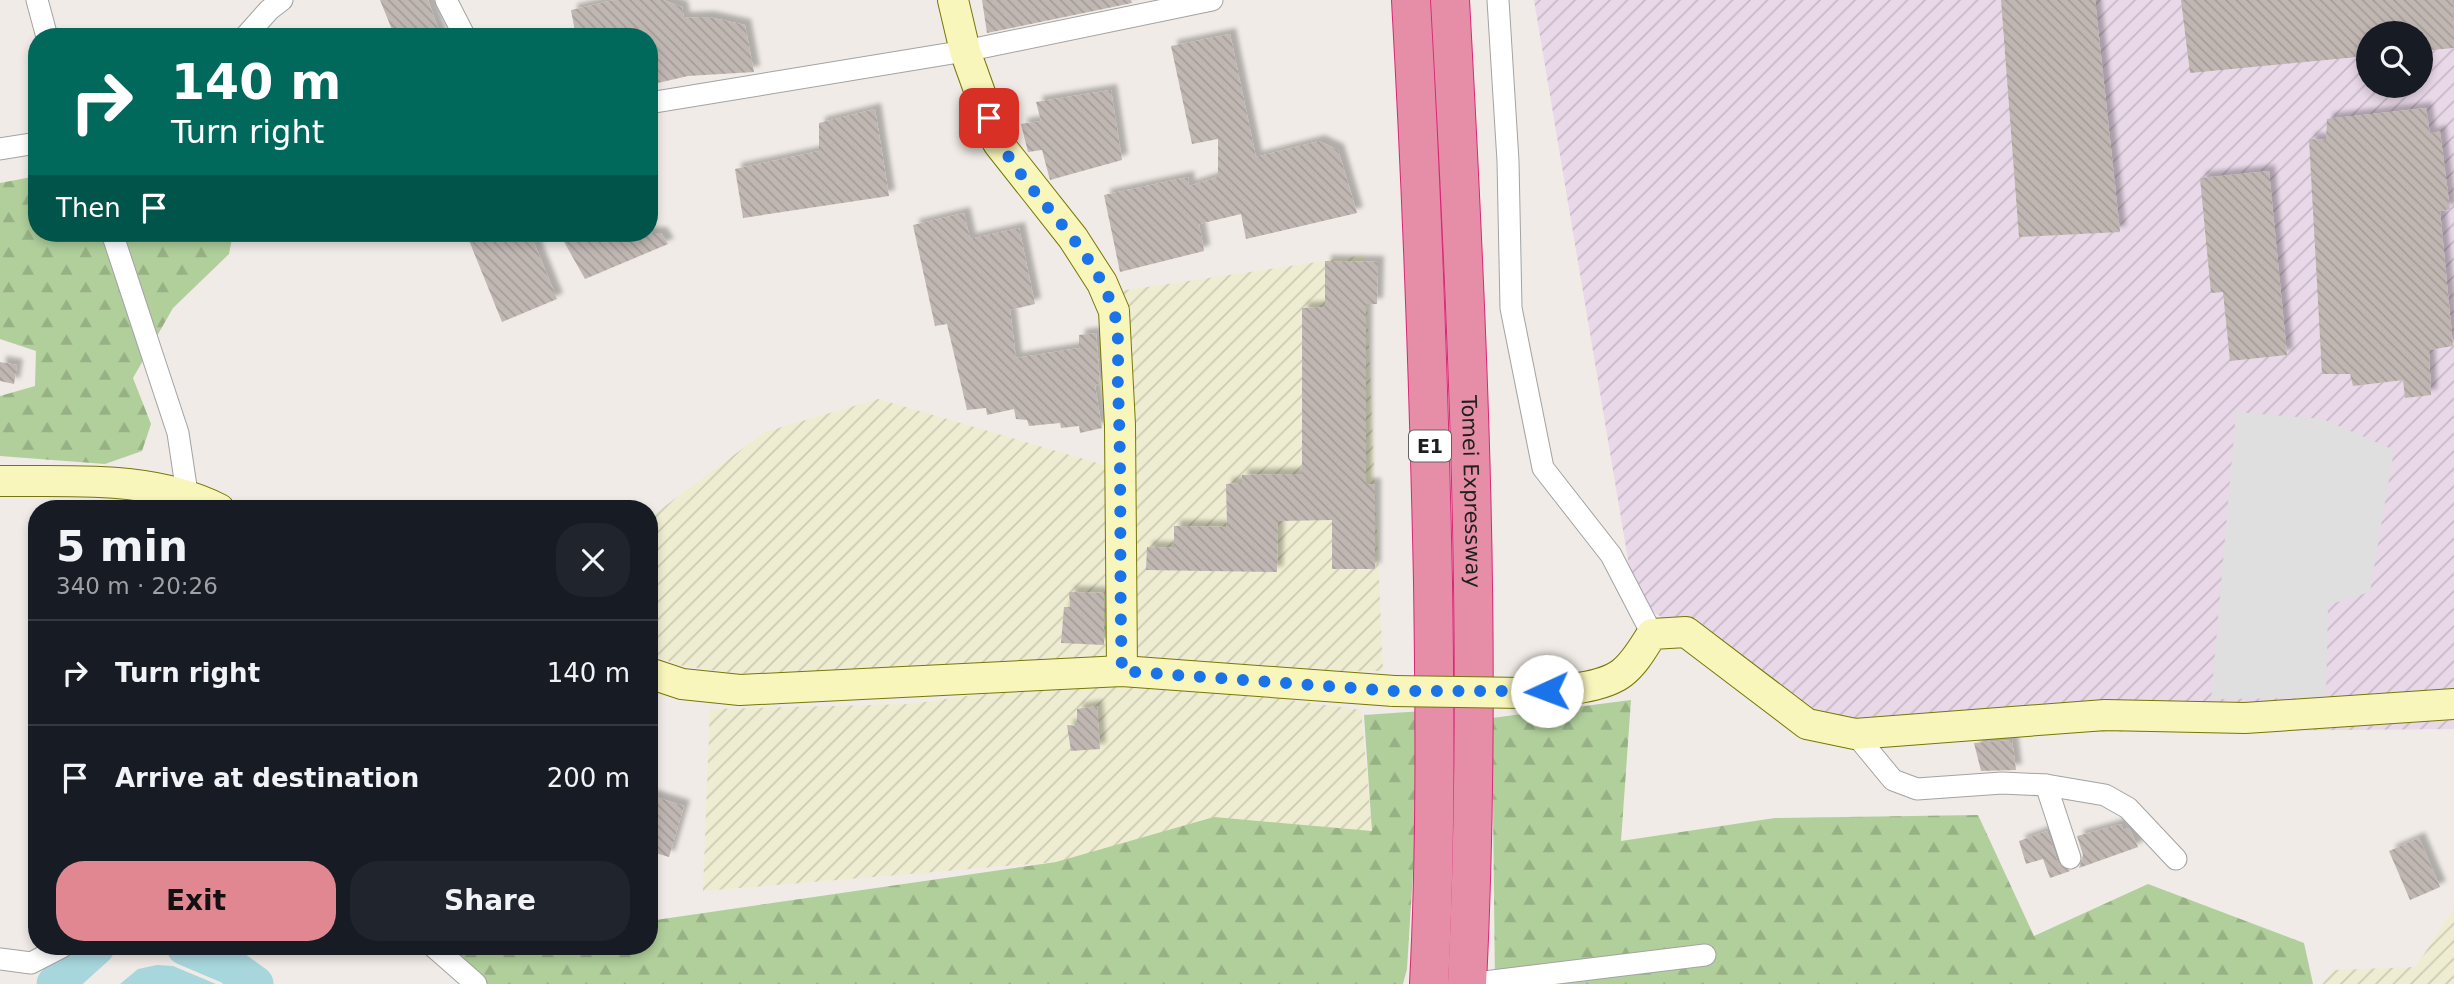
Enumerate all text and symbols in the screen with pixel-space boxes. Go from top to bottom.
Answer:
map controls [2356,21,2433,98]
button: search [2356,21,2433,98]
text: 140 m [171,54,341,111]
icon: right [56,56,147,147]
pin [959,88,1019,148]
icon: arrive [970,99,1008,137]
text: Turn right [171,113,324,151]
icon: arrive [135,189,173,227]
text: Then [56,193,121,223]
street label: Tomei Expressway [1456,394,1485,588]
road number: E1 [1409,430,1451,462]
text: 5 min [56,522,188,571]
button: close [556,523,630,597]
text: 340 m · 20:26 [56,573,218,599]
icon: right [56,654,94,692]
position arrow [1510,654,1584,728]
text: Turn right [115,658,260,688]
text: 140 m [547,658,630,688]
icon: arrive [56,759,94,797]
text: Arrive at destination [115,763,419,793]
text: 200 m [547,763,630,793]
button: Exit [56,861,336,941]
button: Share [350,861,630,941]

